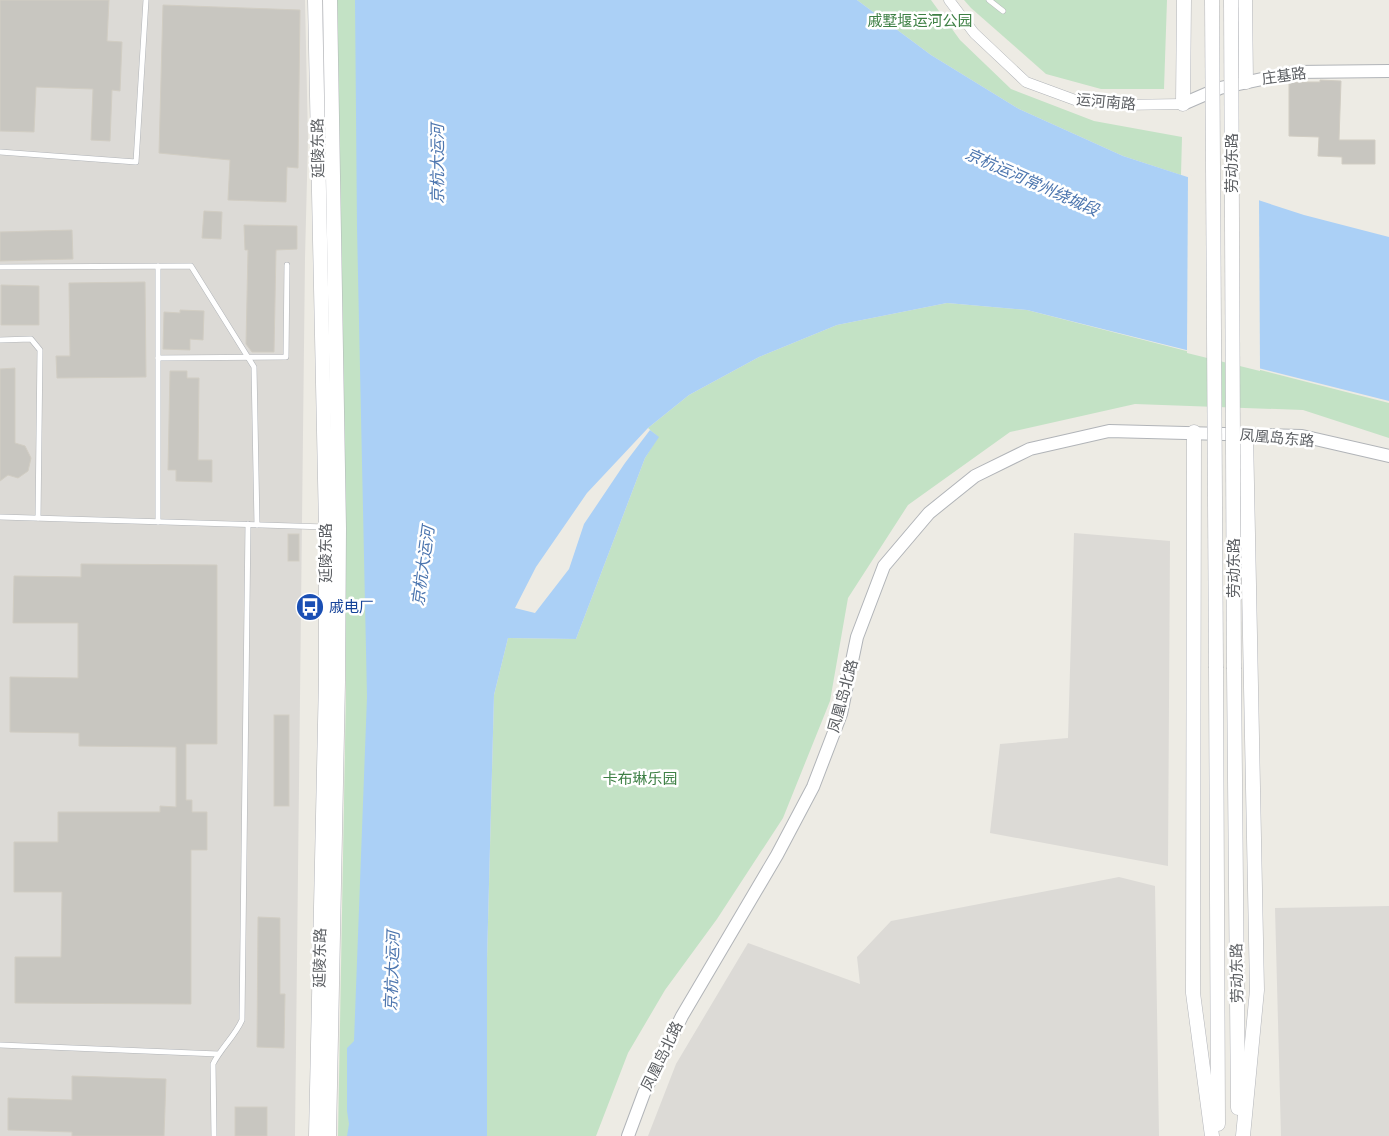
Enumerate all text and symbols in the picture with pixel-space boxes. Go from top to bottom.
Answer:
park label: 戚墅堰运河公园 [867,12,973,30]
street label: 庄基路 [1260,64,1308,88]
street label: 运河南路 [1075,90,1137,114]
street label: 延陵东路 [308,118,328,178]
water label: 京杭大运河 [428,121,447,204]
street label: 劳动东路 [1223,133,1241,193]
water label: 京杭运河常州绕城段 [962,144,1103,221]
street label: 凤凰岛东路 [1239,426,1315,450]
water label: 京杭大运河 [408,522,438,607]
street label: 延陵东路 [317,523,335,583]
street label: 劳动东路 [1225,538,1243,598]
bus stop icon: 戚电厂 [295,592,325,622]
place label: 戚电厂 [329,598,374,616]
street label: 凤凰岛北路 [825,657,861,735]
park label: 卡布琳乐园 [602,770,678,788]
street label: 延陵东路 [310,928,330,988]
water label: 京杭大运河 [381,928,403,1011]
street label: 劳动东路 [1227,943,1247,1003]
street label: 凤凰岛北路 [637,1018,687,1094]

